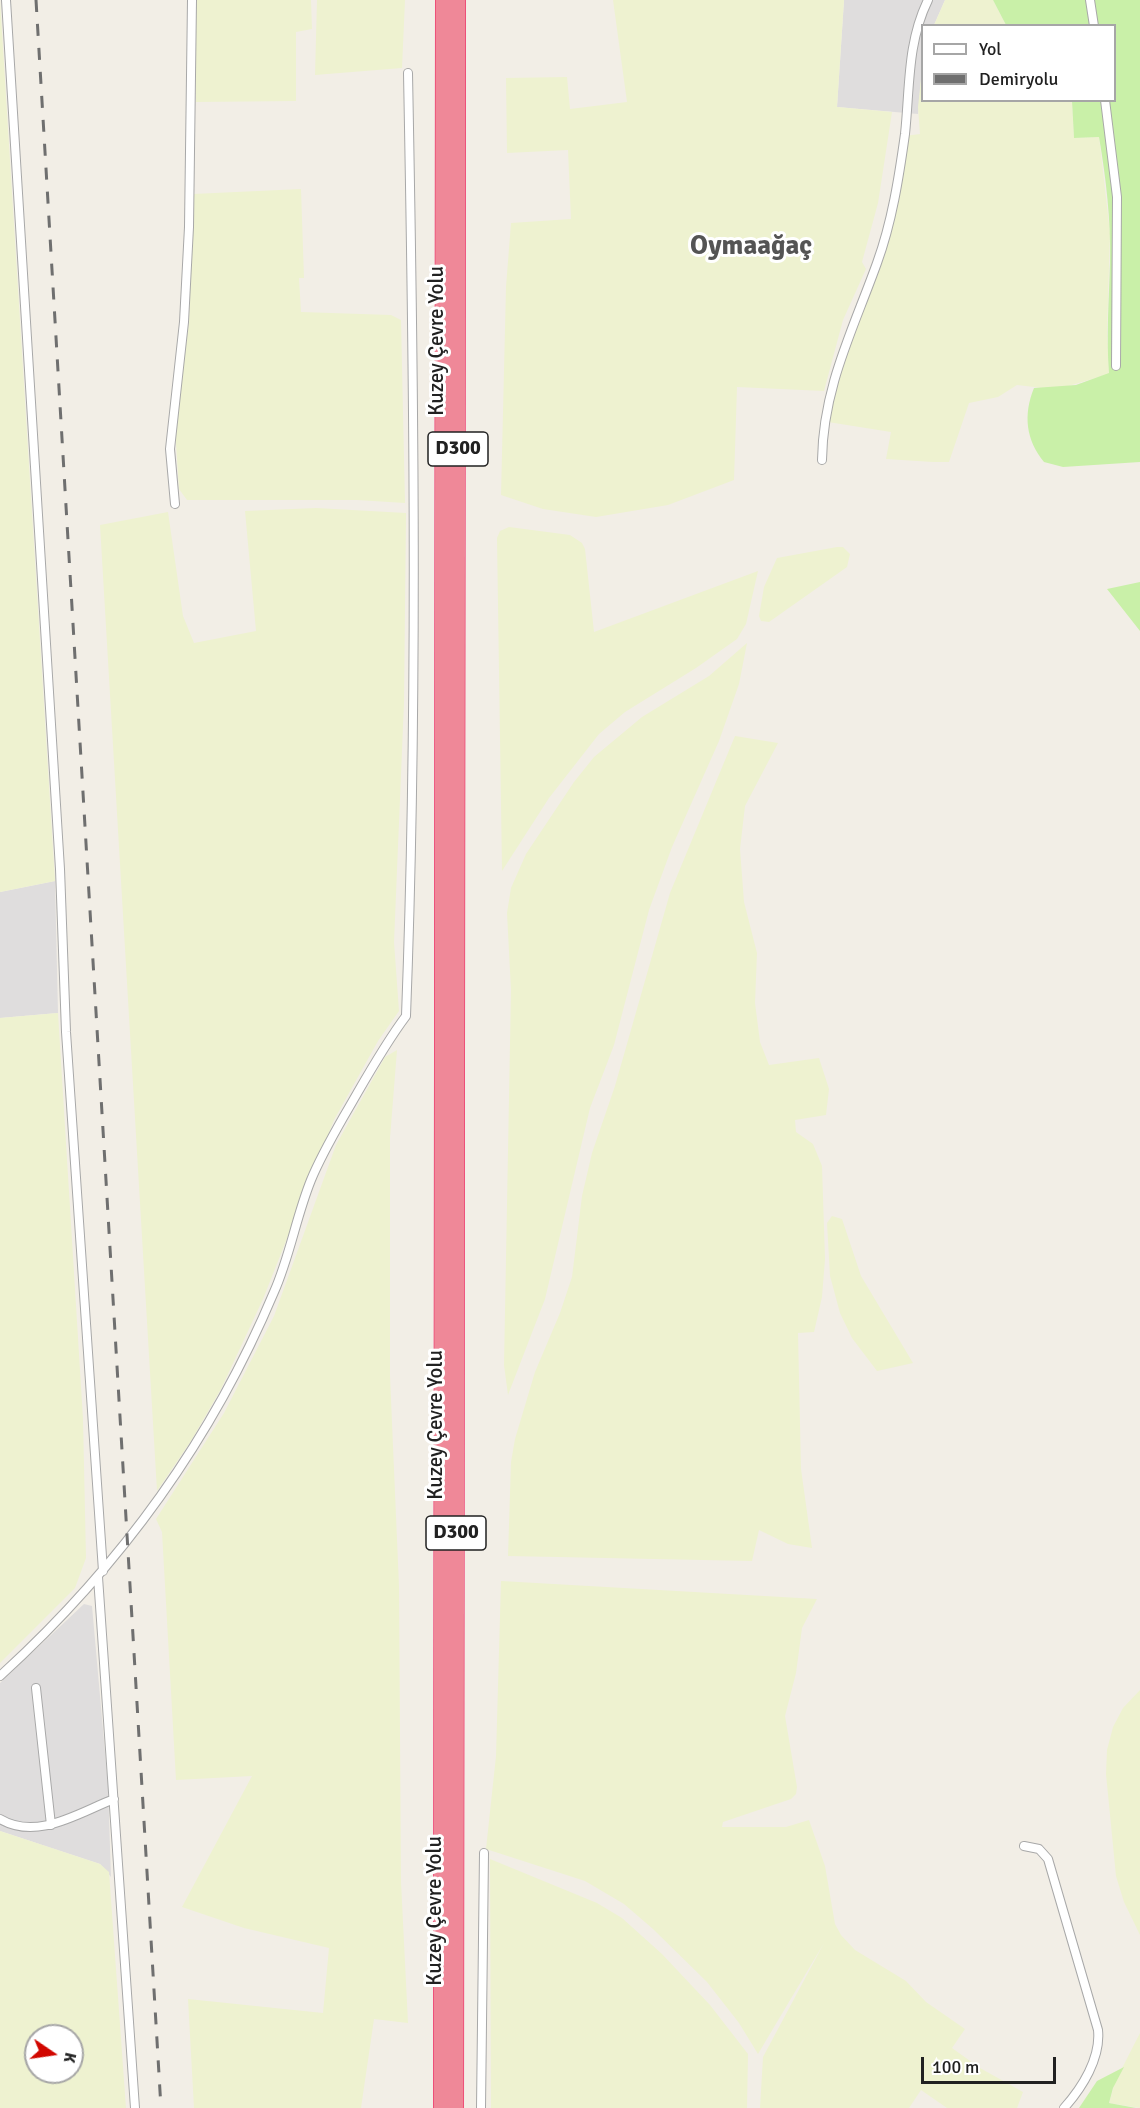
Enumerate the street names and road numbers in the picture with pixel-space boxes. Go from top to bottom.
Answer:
street label: Kuzey Çevre Yolu [424,266,450,416]
road number: D300 [428,432,488,466]
street label: Kuzey Çevre Yolu [423,1350,449,1500]
road number: D300 [426,1516,486,1550]
street label: Kuzey Çevre Yolu [422,1836,448,1986]

